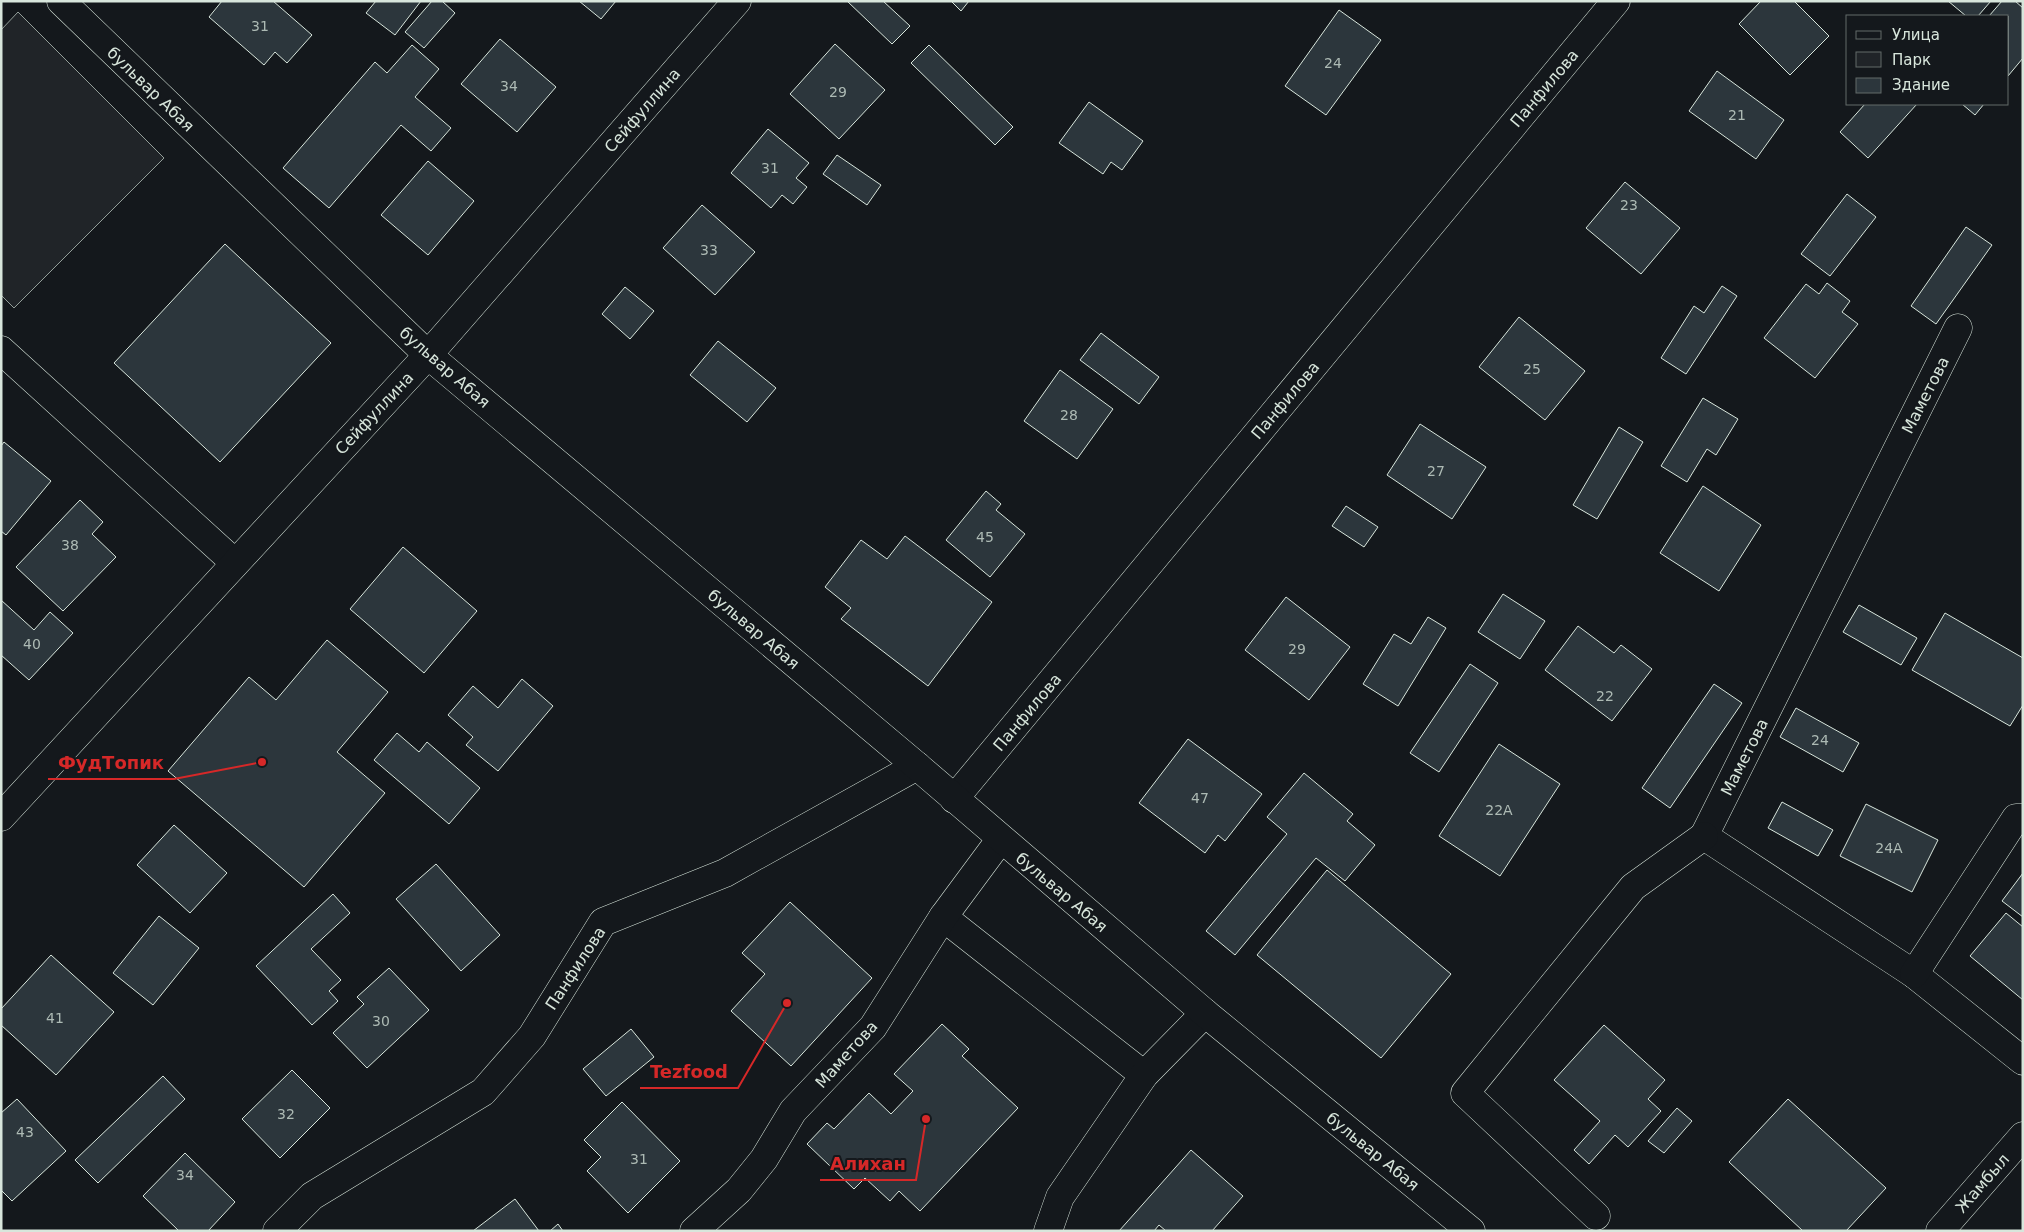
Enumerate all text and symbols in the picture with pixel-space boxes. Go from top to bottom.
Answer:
legend [1846,15,2009,105]
house number: 31 [251,18,269,34]
text: Улица [1892,26,1940,44]
street label: бульвар Абая [103,43,198,136]
street label: Панфилова [1506,46,1582,131]
text: Парк [1892,51,1931,69]
house number: 24 [1324,55,1342,71]
street label: Сейфуллина [601,64,684,156]
text: Здание [1892,76,1950,94]
house number: 34 [500,78,518,94]
house number: 29 [829,84,847,100]
house number: 21 [1728,107,1746,123]
house number: 31 [761,160,779,176]
house number: 23 [1620,197,1638,213]
house number: 33 [700,242,718,258]
street label: бульвар Абая [396,323,494,412]
street label: Маметова [1898,354,1953,437]
street label: Панфилова [1247,358,1323,443]
house number: 25 [1523,361,1541,377]
street label: Сейфуллина [331,368,417,458]
house number: 28 [1060,407,1078,423]
house number: 27 [1427,463,1445,479]
house number: 45 [976,529,994,545]
house number: 38 [61,537,79,553]
street label: бульвар Абая [704,586,803,673]
house number: 40 [23,636,41,652]
house number: 29 [1288,641,1306,657]
street label: Панфилова [989,670,1065,755]
house number: 22 [1596,688,1614,704]
street label: Маметова [1717,716,1772,799]
house number: 24 [1811,732,1829,748]
callout: ФудТопик [48,746,174,779]
text: ФудТопик [58,752,164,773]
house number: 47 [1191,790,1209,806]
house number: 22А [1485,802,1513,818]
house number: 24А [1875,840,1903,856]
street label: бульвар Абая [1012,849,1111,936]
street label: Панфилова [541,923,609,1014]
house number: 41 [46,1010,64,1026]
house number: 30 [372,1013,390,1029]
street label: Маметова [811,1017,881,1092]
callout: Tezfood [640,1055,738,1088]
text: Tezfood [650,1061,728,1082]
house number: 32 [277,1106,295,1122]
street label: бульвар Абая [1323,1108,1423,1195]
house number: 43 [16,1124,34,1140]
callout: Алихан [820,1147,916,1180]
street label: Жамбыл [1952,1150,2013,1217]
house number: 31 [630,1151,648,1167]
text: Алихан [830,1153,906,1174]
house number: 34 [176,1167,194,1183]

